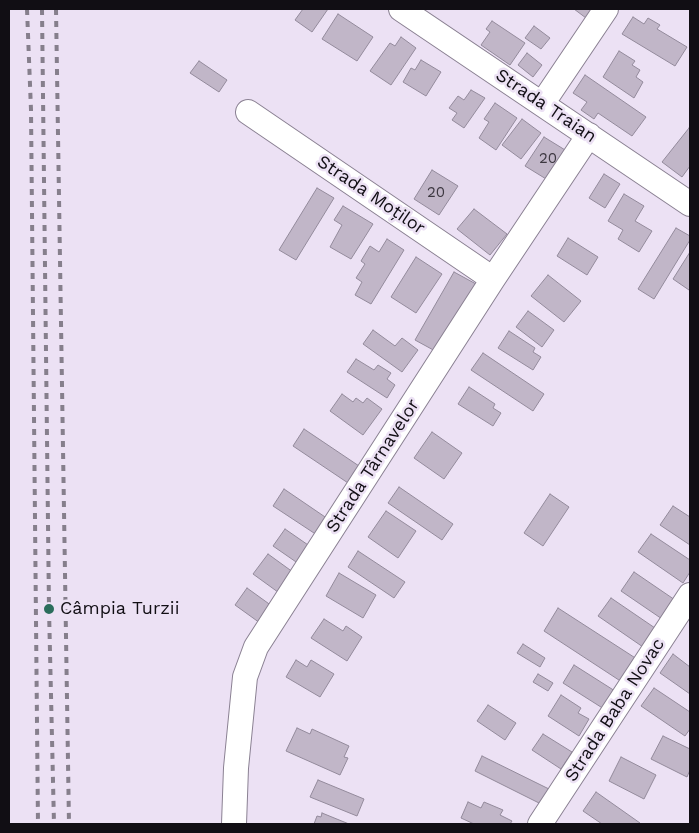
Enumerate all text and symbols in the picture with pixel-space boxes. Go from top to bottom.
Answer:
street label: Strada Traian [491,64,601,148]
house number: 20 [539,150,557,168]
street label: Strada Moților [313,151,429,239]
house number: 20 [427,184,445,202]
street label: Strada Târnavelor [322,395,424,537]
place label: Câmpia Turzii [60,598,179,620]
marker: Câmpia Turzii [42,602,56,616]
street label: Strada Baba Novac [561,634,669,786]

